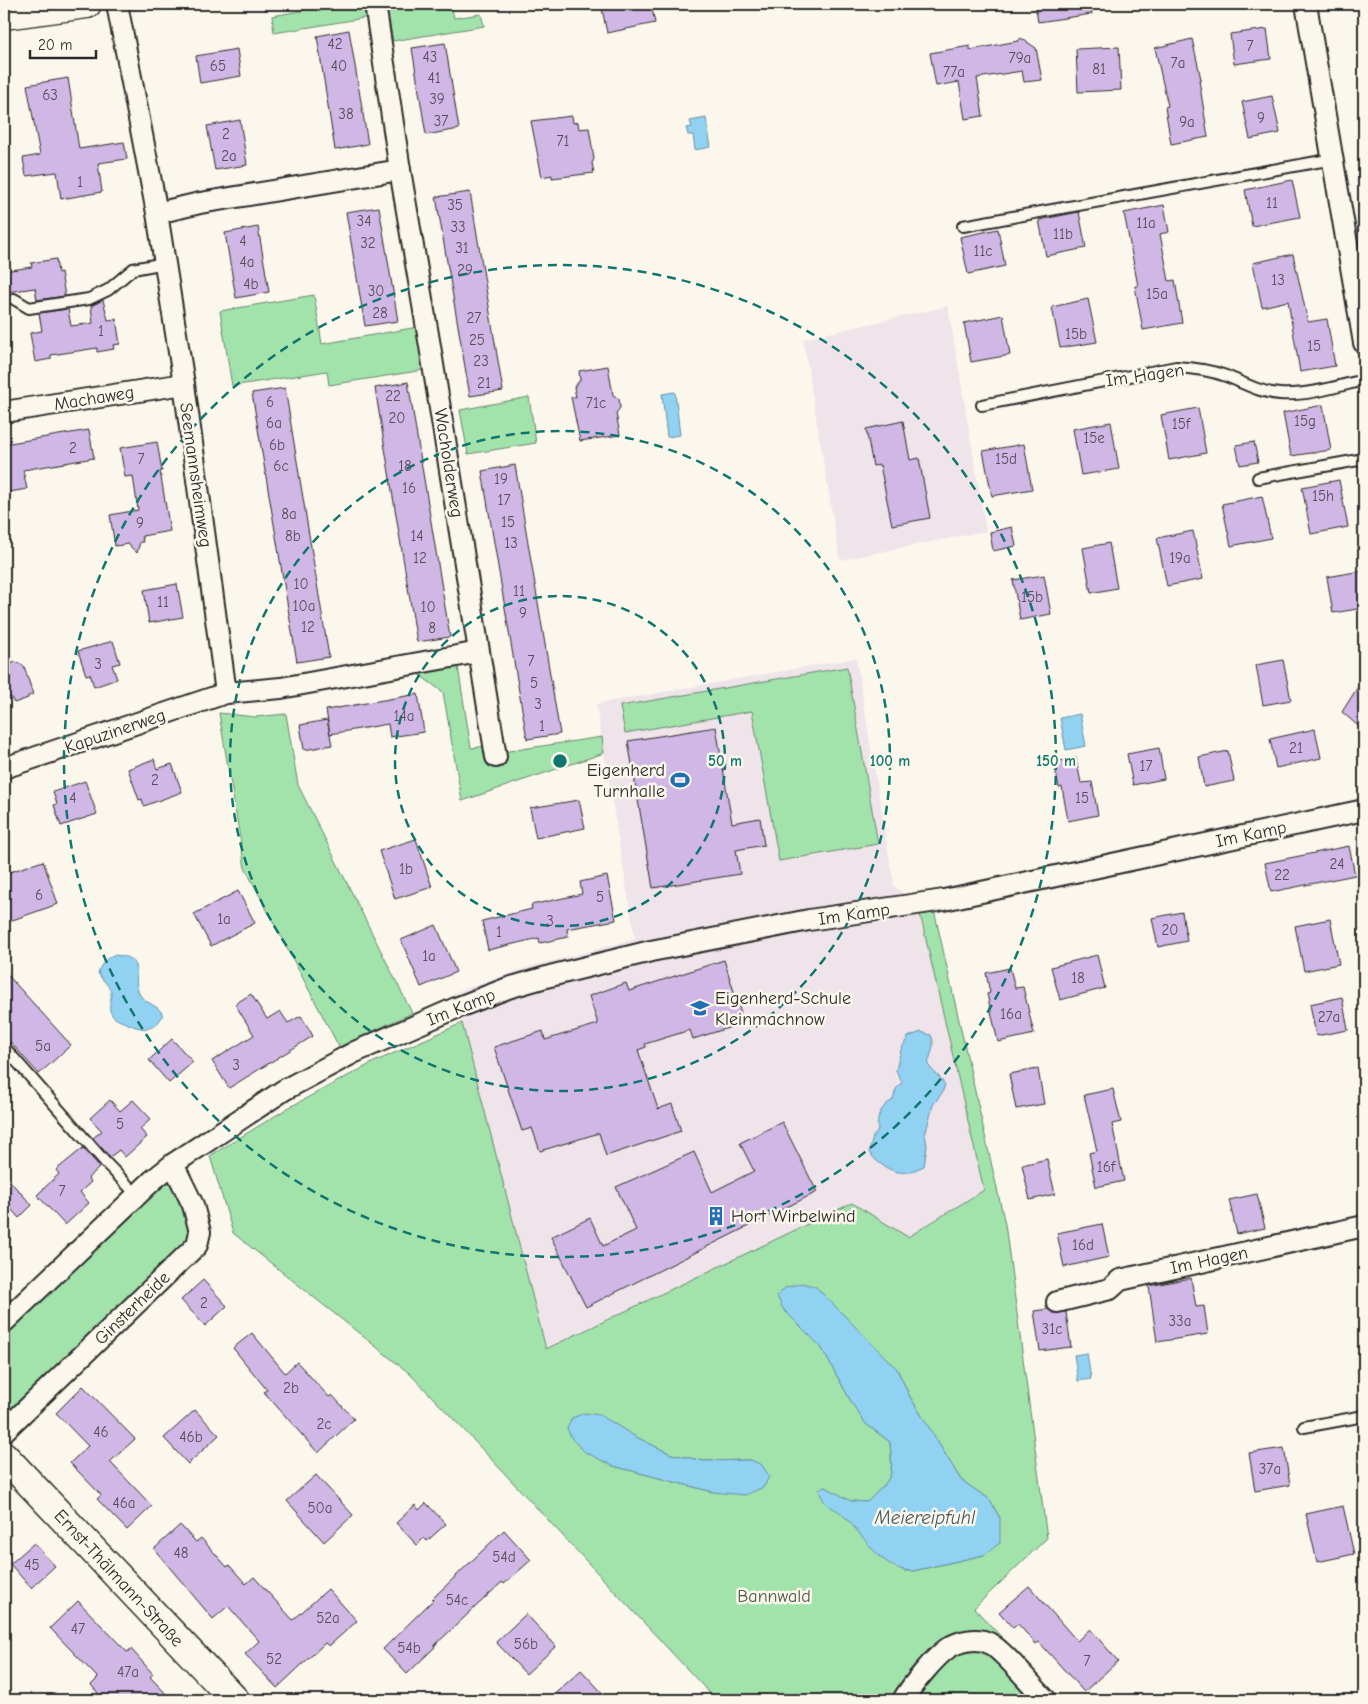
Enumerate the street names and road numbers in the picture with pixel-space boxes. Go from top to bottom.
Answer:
street label: Im Hagen [1105,360,1186,391]
street label: Machaweg [52,382,136,415]
street label: Seemannsheimweg [175,401,216,549]
street label: Wacholderweg [430,407,467,519]
street label: Kapuzinerweg [62,704,168,759]
street label: Im Kamp [1214,817,1288,852]
street label: Im Kamp [817,899,891,930]
street label: Im Kamp [424,984,498,1031]
street label: Im Hagen [1168,1242,1250,1279]
street label: Ginsterheide [90,1267,174,1349]
street label: Ernst-Thälmann-Straße [50,1505,188,1651]

